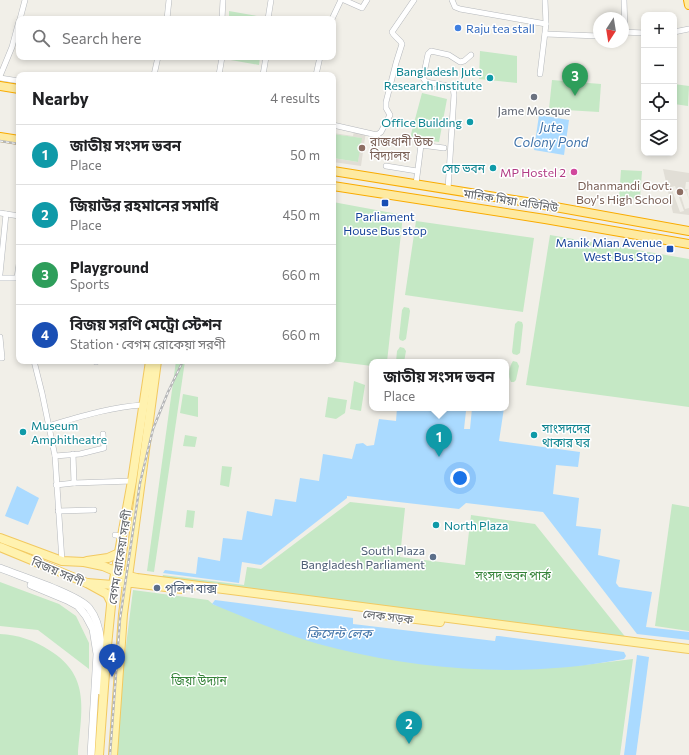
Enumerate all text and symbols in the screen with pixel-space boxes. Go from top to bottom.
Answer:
north arrow [593,12,629,48]
map controls [641,12,677,156]
button: + [641,12,677,48]
search box [16,16,336,60]
place label: Raju tea stall [466,21,535,35]
marker: Raju tea stall [453,23,463,33]
icon: search [30,27,52,49]
text: Search here [62,29,141,47]
button: − [641,48,677,84]
pin: 3 [562,63,588,96]
place label: Bangladesh Jute Research Institute [384,64,482,92]
marker: Bangladesh Jute Research Institute [485,73,495,83]
button: locate [641,84,677,120]
text: Nearby [32,88,89,109]
text: 4 results [270,90,320,106]
marker: Jame Mosque [529,92,539,102]
place label: Jame Mosque [498,103,570,118]
place label: Office Building [381,115,462,129]
marker: Office Building [465,117,475,127]
water label: Jute Colony Pond [514,119,589,150]
button: layers [641,120,677,156]
place label: রাজধানী উচ্চ বিদ্যালয় [369,134,434,162]
text: জাতীয় সংসদ ভবন [70,136,181,154]
marker: রাজধানী উচ্চ বিদ্যালয় [357,143,367,153]
text: 1 [42,147,48,163]
text: 50 m [290,147,320,163]
text: Place [70,157,102,173]
place label: সেচ ভবন [442,161,486,175]
marker: সেচ ভবন [488,163,498,173]
place label: MP Hostel 2 [500,165,566,179]
marker: MP Hostel 2 [569,167,579,177]
place label: Dhanmandi Govt. Boy's High School [576,178,672,206]
street label: মানিক মিয়া এভিনিউ [462,185,560,214]
marker: Dhanmandi Govt. Boy's High School [675,187,685,197]
text: জিয়াউর রহমানের সমাধি [70,196,219,214]
marker: Parliament House Bus stop [380,198,390,208]
text: 2 [41,207,49,223]
text: 450 m [282,207,320,223]
place label: Parliament House Bus stop [343,209,427,237]
text: Place [70,217,102,233]
place label: Manik Mian Avenue West Bus Stop [556,235,662,263]
marker: Manik Mian Avenue West Bus Stop [665,244,675,254]
text: Playground [70,258,149,276]
text: 3 [41,267,49,283]
text: 660 m [282,267,320,283]
text: Sports [70,276,110,292]
text: বিজয় সরণি মেট্রো স্টেশন [70,315,222,333]
text: 4 [41,327,49,343]
text: 660 m [282,327,320,343]
text: Station · বেগম রোকেয়া সরণী [70,336,225,352]
popup [369,359,509,411]
text: জাতীয় সংসদ ভবন [383,367,495,385]
text: Place [383,388,415,404]
place label: Museum Amphitheatre [31,418,107,446]
place label: সাংসদদের থাকার ঘর [541,421,591,449]
pin: 1 [426,424,452,457]
marker: Museum Amphitheatre [18,427,28,437]
marker: সাংসদদের থাকার ঘর [529,430,539,440]
your location [450,468,470,488]
street label: বেগম রোকেয়া সরণী [105,508,134,605]
place label: North Plaza [444,518,508,532]
marker: North Plaza [431,520,441,530]
place label: South Plaza Bangladesh Parliament [301,543,425,571]
marker: South Plaza Bangladesh Parliament [428,552,438,562]
street label: বিজয় সরণী [29,553,87,589]
park label: সংসদ ভবন পার্ক [474,568,551,582]
place label: পুলিশ বাক্স [165,581,217,597]
marker: পুলিশ বাক্স [152,583,162,593]
street label: লেক সড়ক [362,606,414,627]
water label: ক্রিসেন্ট লেক [306,625,374,641]
pin: 4 [99,644,125,677]
park label: জিয়া উদ্যান [170,673,227,687]
pin: 2 [396,711,422,744]

